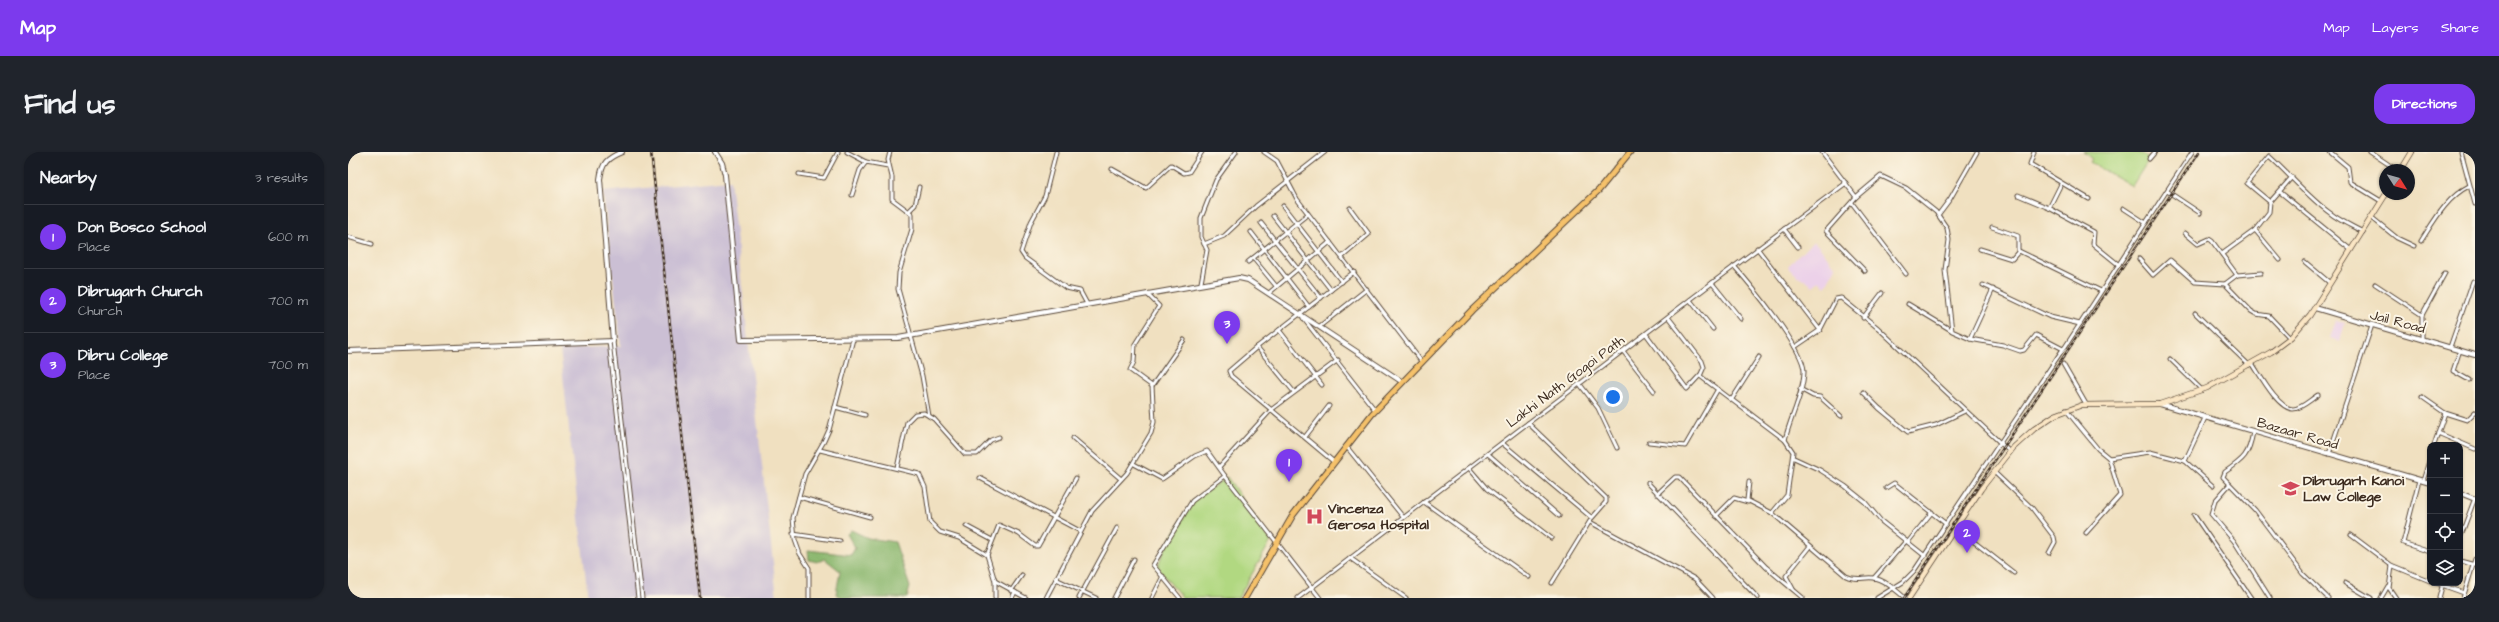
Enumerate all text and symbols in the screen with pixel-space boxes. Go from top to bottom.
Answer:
text: Map [20,15,56,42]
text: Map [2323,18,2350,38]
text: Layers [2372,18,2419,38]
text: Share [2441,18,2479,38]
button: Directions [2374,84,2475,124]
text: Find us [24,85,115,124]
north arrow [2379,164,2415,200]
text: Nearby [40,166,97,190]
text: 3 results [255,169,308,187]
text: Don Bosco School [78,217,206,238]
text: 1 [52,228,54,246]
text: 600 m [268,228,308,246]
text: Place [78,238,110,256]
text: Dibrugarh Church [78,281,202,302]
text: 2 [49,292,57,310]
text: 700 m [268,292,308,310]
text: Church [78,302,122,320]
street label: Jail Road [2368,305,2428,339]
pin: 3 [1214,311,1240,344]
street label: Lakhi Nath Gogoi Path [1502,331,1629,433]
text: Dibru College [78,345,168,366]
text: 3 [50,356,56,374]
text: 700 m [268,356,308,374]
text: Place [78,366,110,384]
your location [1603,387,1623,407]
street label: Bazaar Road [2255,413,2341,455]
map controls [2427,442,2463,586]
button: + [2427,442,2463,478]
pin: 1 [1276,449,1302,482]
place label: Dibrugarh Kanoi Law College [2303,471,2405,508]
school or university icon: Dibrugarh Kanoi Law College [2280,478,2300,498]
button: − [2427,478,2463,514]
place label: Vincenza Gerosa Hospital [1327,499,1430,535]
hospital icon: Vincenza Gerosa Hospital [1305,506,1325,526]
button: locate [2427,514,2463,550]
pin: 2 [1954,520,1980,553]
button: layers [2427,550,2463,586]

